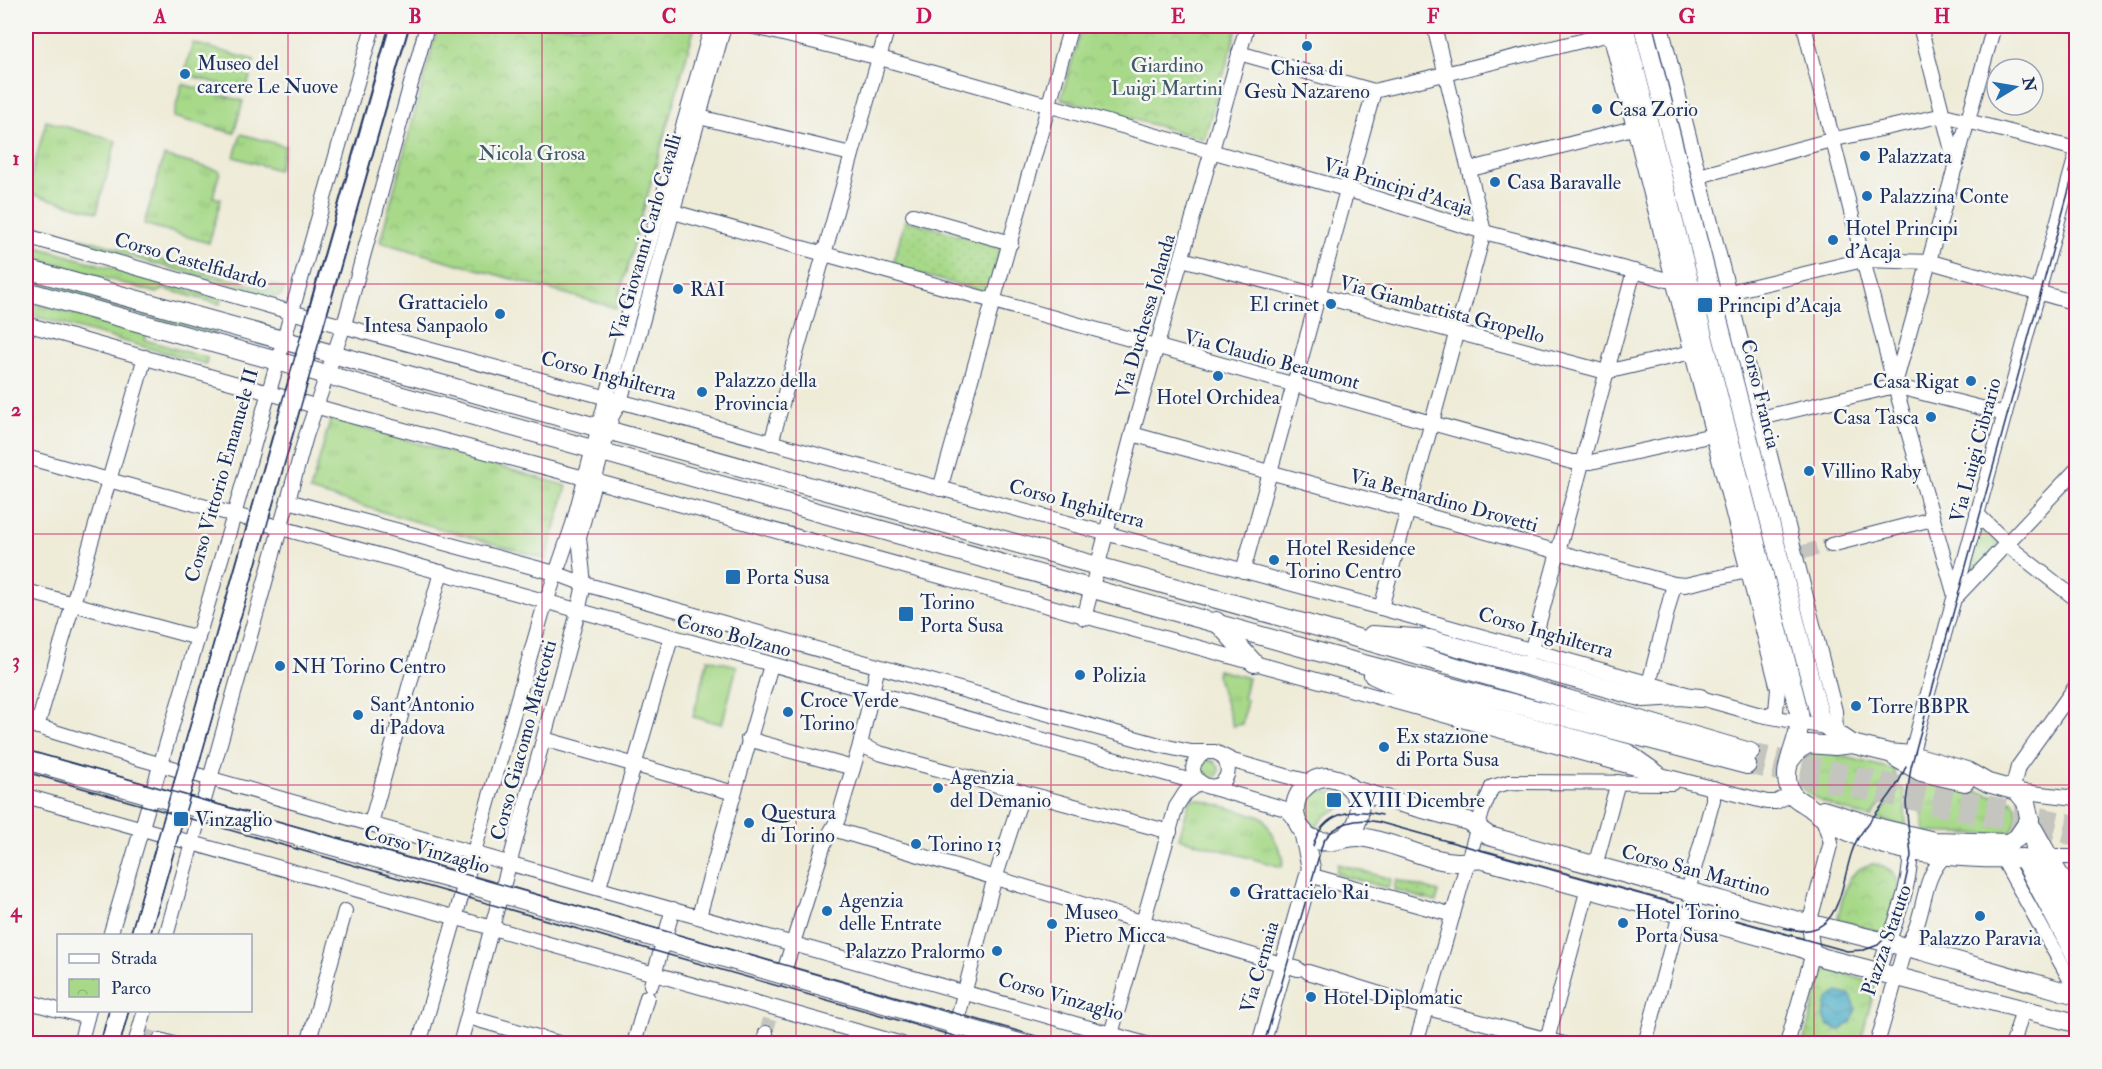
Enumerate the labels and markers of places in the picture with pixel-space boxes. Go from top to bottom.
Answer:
marker: Chiesa di Gesù Nazareno [1300,39,1314,53]
place label: Museo del carcere Le Nuove [197,51,338,99]
place label: Chiesa di Gesù Nazareno [1244,56,1370,104]
marker: Museo del carcere Le Nuove [178,67,192,81]
place label: Casa Zorio [1609,97,1698,122]
marker: Casa Zorio [1590,102,1604,116]
place label: Palazzata [1877,144,1953,169]
marker: Palazzata [1858,149,1872,163]
place label: Casa Baravalle [1507,170,1621,195]
marker: Casa Baravalle [1488,175,1502,189]
place label: Palazzina Conte [1879,184,2009,209]
marker: Palazzina Conte [1860,189,1874,203]
place label: Hotel Principi d'Acaja [1845,216,1958,264]
marker: Hotel Principi d'Acaja [1826,233,1840,247]
place label: RAI [690,277,725,302]
marker: RAI [671,282,685,296]
place label: Grattacielo Intesa Sanpaolo [363,290,488,339]
place label: El crinet [1249,292,1320,317]
place label: Principi d'Acaja [1718,293,1842,319]
marker: Principi d'Acaja [1696,296,1714,314]
marker: El crinet [1324,297,1338,311]
marker: Grattacielo Intesa Sanpaolo [493,307,507,321]
place label: Palazzo della Provincia [714,368,817,416]
marker: Hotel Orchidea [1211,369,1225,383]
place label: Casa Rigat [1873,369,1960,394]
marker: Casa Rigat [1964,374,1978,388]
marker: Palazzo della Provincia [695,385,709,399]
place label: Hotel Orchidea [1156,385,1281,410]
place label: Casa Tasca [1833,405,1920,430]
marker: Casa Tasca [1924,410,1938,424]
place label: Villino Raby [1821,459,1922,484]
marker: Villino Raby [1802,464,1816,478]
place label: Hotel Residence Torino Centro [1286,536,1415,584]
marker: Hotel Residence Torino Centro [1267,553,1281,567]
place label: Porta Susa [746,565,830,590]
marker: Porta Susa [724,568,742,586]
place label: Torino Porta Susa [920,590,1004,638]
marker: Torino Porta Susa [897,605,915,623]
place label: NH Torino Centro [292,654,446,679]
marker: NH Torino Centro [273,659,287,673]
place label: Polizia [1092,663,1147,688]
marker: Polizia [1073,668,1087,682]
place label: Croce Verde Torino [800,688,899,736]
place label: Sant'Antonio di Padova [370,692,474,740]
place label: Torre BBPR [1868,694,1970,719]
marker: Torre BBPR [1849,699,1863,713]
marker: Croce Verde Torino [781,705,795,719]
marker: Sant'Antonio di Padova [351,708,365,722]
place label: Ex stazione di Porta Susa [1396,724,1500,772]
marker: Ex stazione di Porta Susa [1377,740,1391,754]
place label: Agenzia del Demanio [949,765,1051,813]
marker: Agenzia del Demanio [931,781,945,795]
place label: XVIII Dicembre [1348,788,1485,813]
marker: XVIII Dicembre [1325,791,1343,809]
place label: Questura di Torino [761,800,837,848]
place label: Vinzaglio [195,807,272,832]
marker: Vinzaglio [172,810,190,828]
marker: Questura di Torino [742,816,756,830]
place label: Torino 13 [928,832,1002,857]
marker: Torino 13 [909,837,923,851]
place label: Grattacielo Rai [1247,880,1369,905]
marker: Grattacielo Rai [1228,885,1242,899]
place label: Agenzia delle Entrate [838,888,942,936]
place label: Museo Pietro Micca [1064,900,1167,948]
place label: Hotel Torino Porta Susa [1635,900,1739,948]
marker: Agenzia delle Entrate [820,904,834,918]
marker: Palazzo Paravia [1973,909,1987,923]
marker: Hotel Torino Porta Susa [1616,916,1630,930]
marker: Museo Pietro Micca [1045,917,1059,931]
place label: Palazzo Paravia [1919,926,2042,951]
place label: Palazzo Pralormo [845,939,985,964]
marker: Palazzo Pralormo [990,944,1004,958]
place label: Hotel Diplomatic [1323,985,1463,1011]
marker: Hotel Diplomatic [1304,990,1318,1004]

